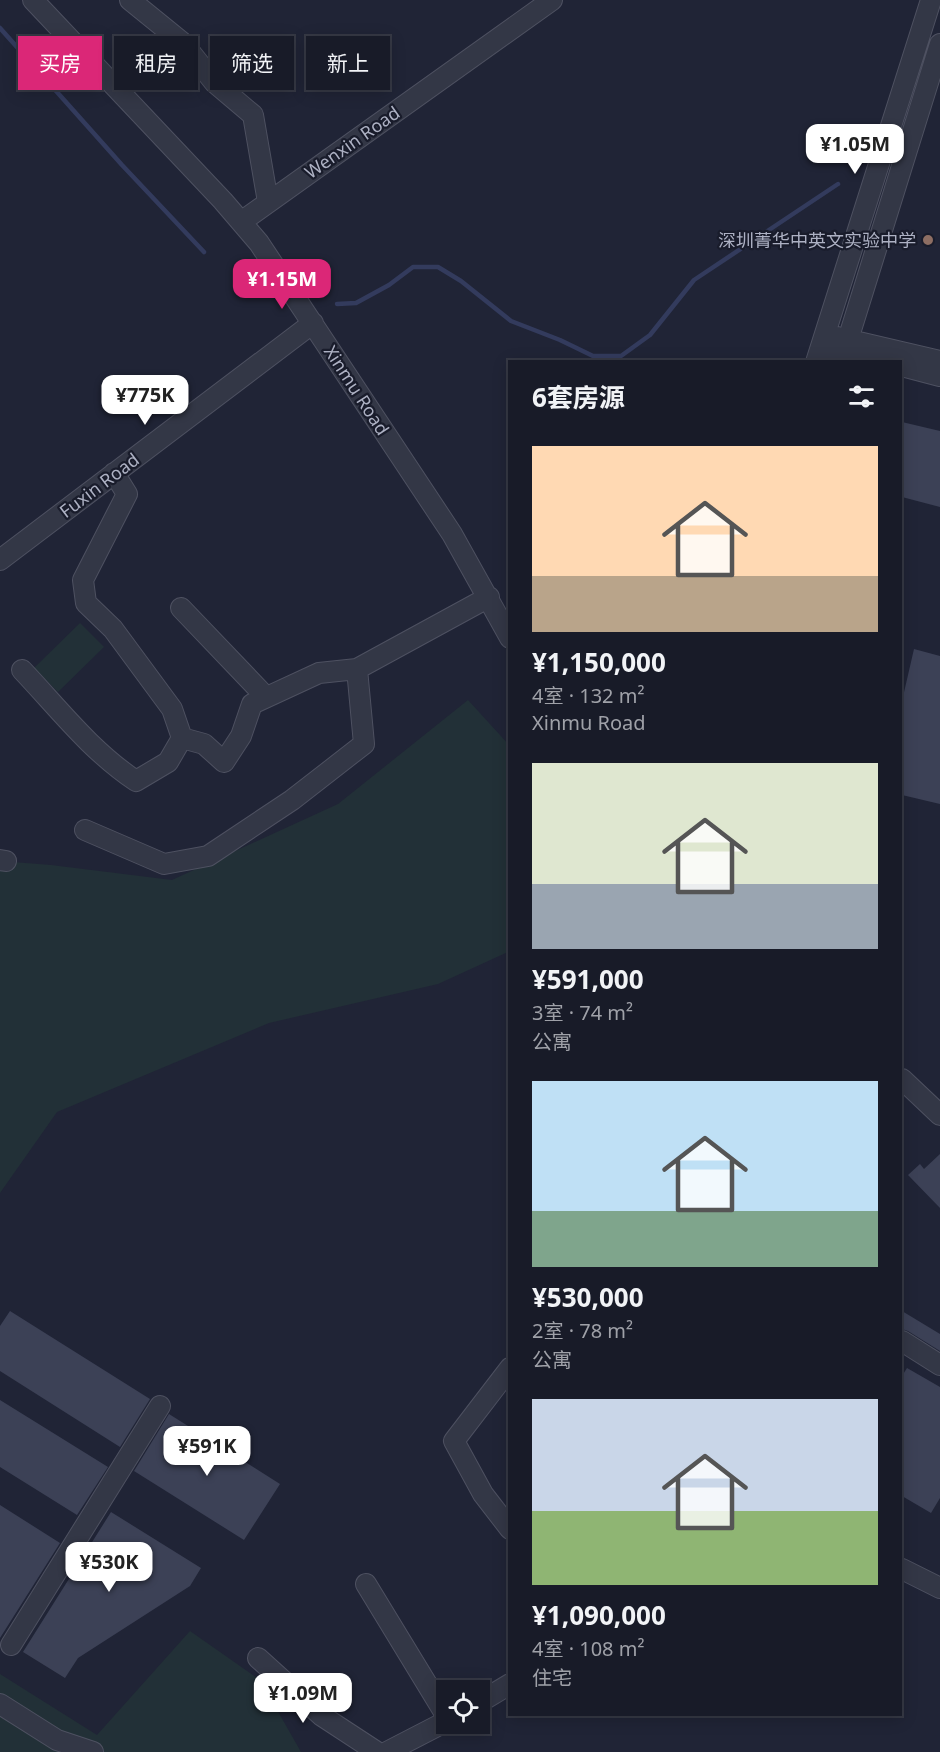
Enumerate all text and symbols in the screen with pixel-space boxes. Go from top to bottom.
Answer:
chip: 买房 [18,36,102,90]
chip: 租房 [114,36,198,90]
chip: 筛选 [210,36,294,90]
chip: 新上 [306,36,390,90]
street label: Wenxin Road [300,100,404,184]
pin: ¥1.05M [806,124,904,175]
text: ¥1.05M [820,130,890,157]
place label: 深圳菁华中英文实验中学 [718,228,916,252]
marker: 深圳菁华中英文实验中学 [921,233,935,247]
pin: ¥1.15M [233,259,331,310]
text: ¥1.15M [247,265,317,292]
street label: Xinmu Road [319,341,395,439]
pin: ¥775K [103,375,187,426]
text: 6套房源 [532,379,625,415]
icon: filters [845,380,878,413]
text: ¥775K [115,381,175,408]
street label: Fuxin Road [54,447,144,523]
icon: home [651,485,759,593]
text: ¥1,150,000 [532,644,666,680]
text: 4室 · 132 m² [532,682,644,709]
text: Xinmu Road [532,709,646,736]
icon: home [651,802,759,910]
text: ¥591,000 [532,961,644,997]
text: 3室 · 74 m² [532,999,633,1026]
text: 公寓 [532,1028,572,1055]
icon: home [651,1120,759,1228]
text: ¥530,000 [532,1279,644,1315]
text: 2室 · 78 m² [532,1317,633,1344]
text: 公寓 [532,1346,572,1373]
pin: ¥591K [165,1426,249,1477]
text: ¥591K [177,1432,237,1459]
icon: home [651,1438,759,1546]
pin: ¥530K [67,1542,151,1593]
text: ¥530K [79,1548,139,1575]
text: ¥1,090,000 [532,1597,666,1633]
text: 4室 · 108 m² [532,1635,644,1662]
text: 住宅 [532,1664,572,1691]
pin: ¥1.09M [254,1673,352,1724]
text: ¥1.09M [268,1679,338,1706]
map controls [436,1680,490,1734]
button: locate [436,1680,490,1734]

